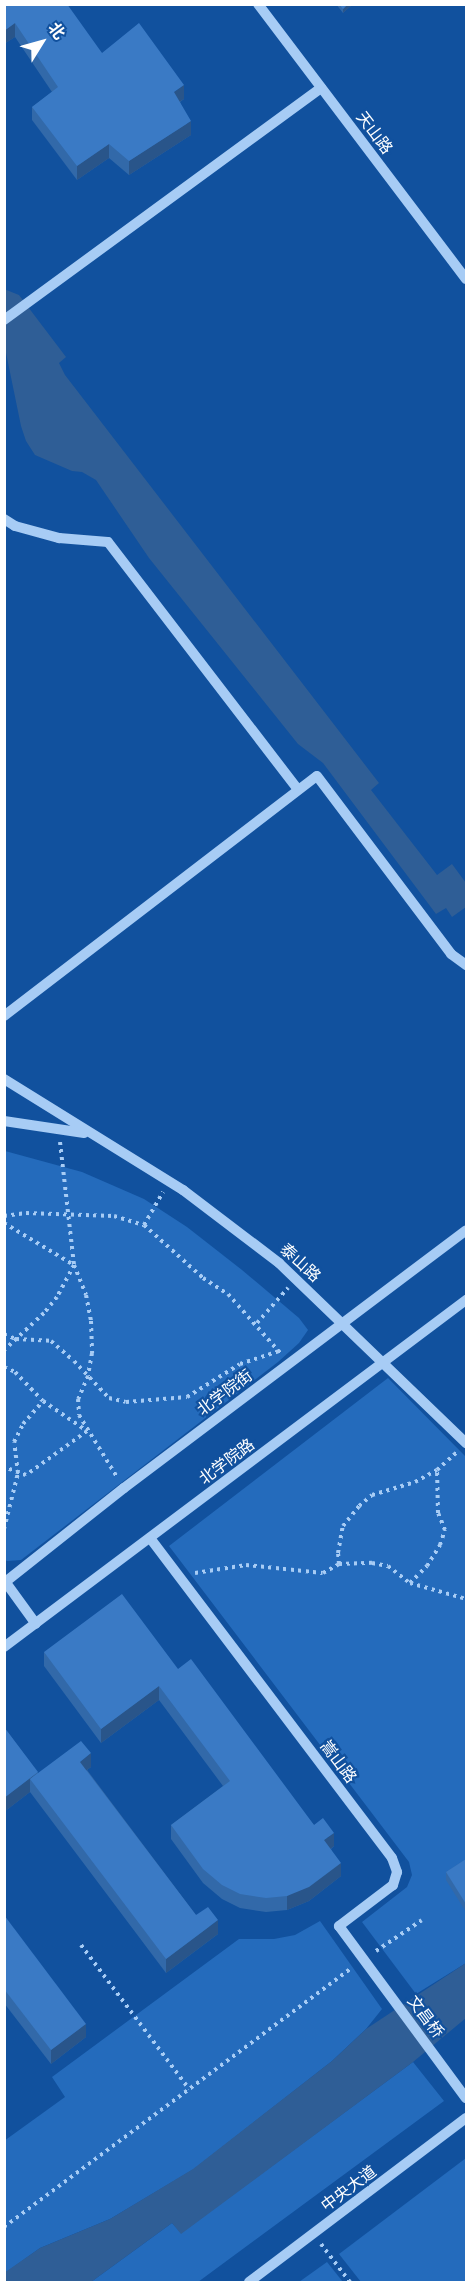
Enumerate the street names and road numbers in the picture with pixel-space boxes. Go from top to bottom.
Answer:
street label: 天山路 [352,108,396,158]
street label: 泰山路 [276,1240,324,1286]
street label: 北学院街 [194,1366,256,1420]
street label: 北学院路 [196,1435,258,1489]
street label: 嵩山路 [316,1737,360,1787]
street label: 文昌桥 [403,1992,447,2042]
street label: 中央大道 [318,2162,380,2216]

